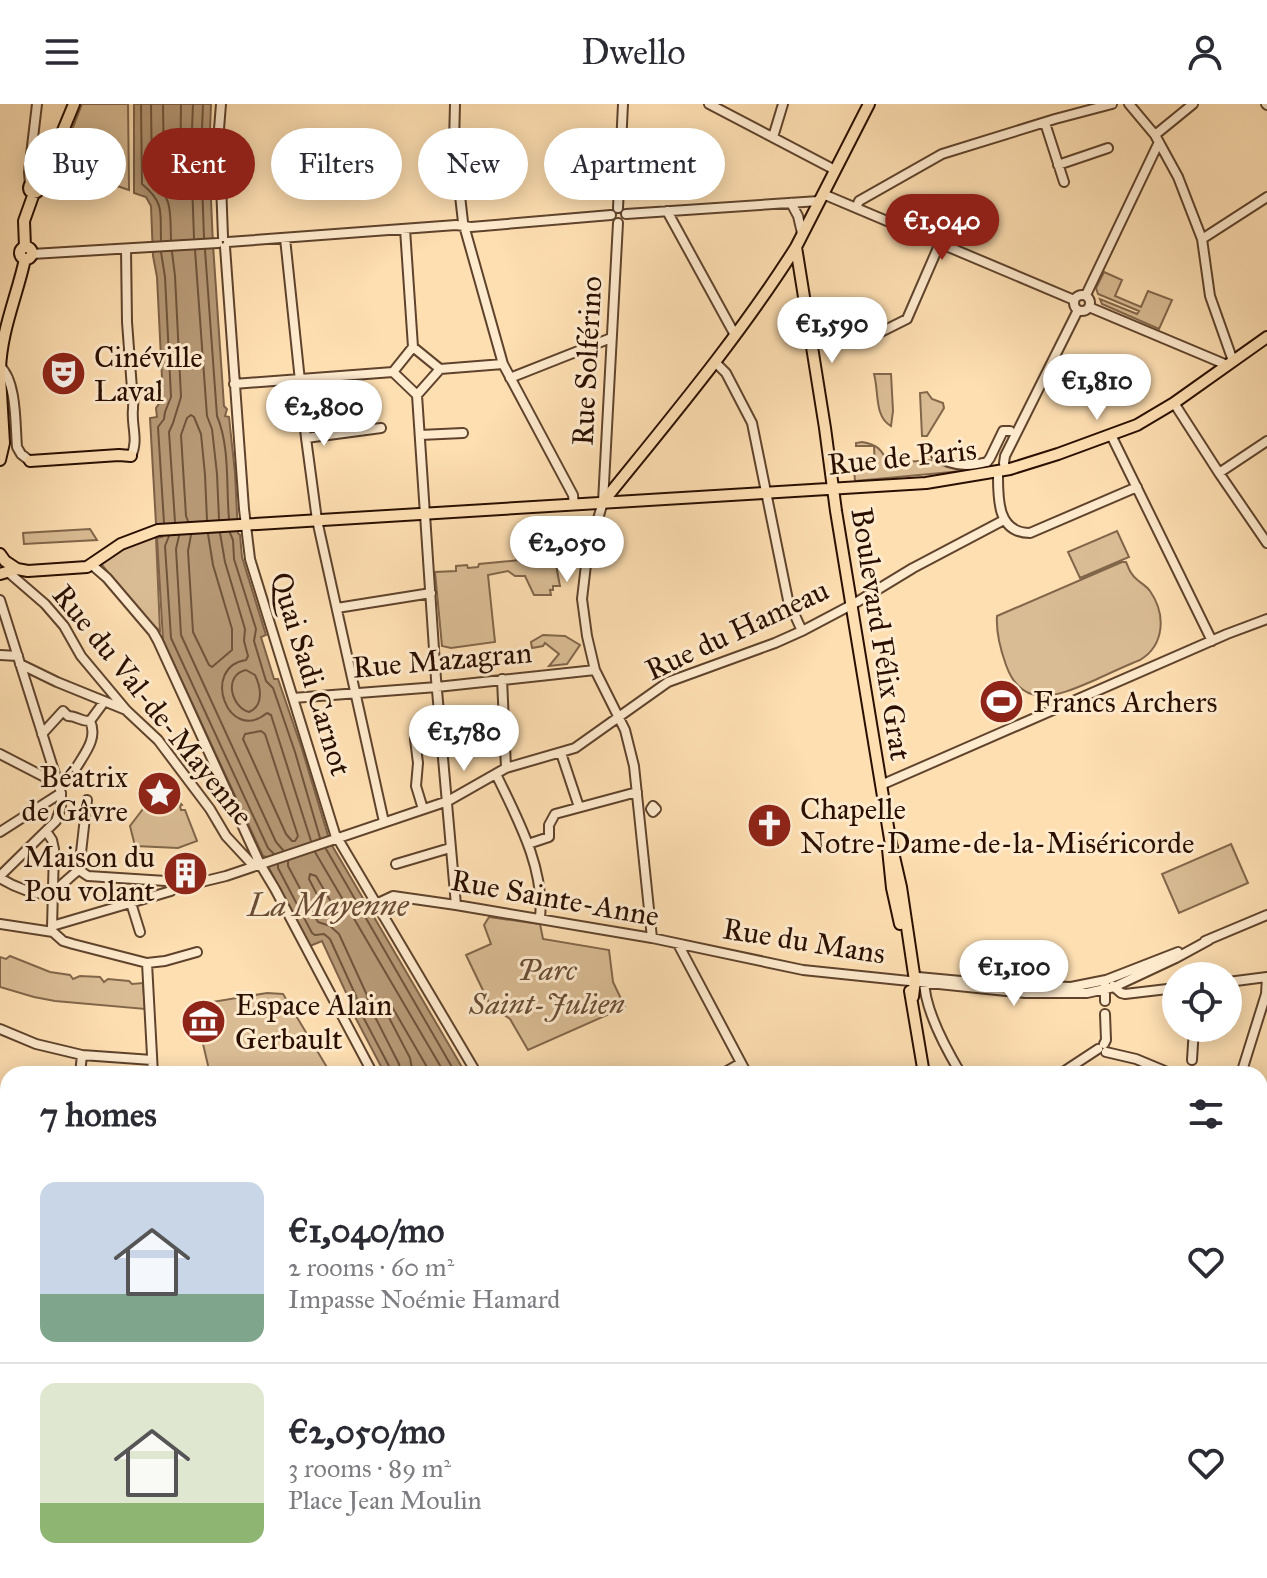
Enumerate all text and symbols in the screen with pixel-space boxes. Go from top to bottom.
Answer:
icon: menu [40,30,84,74]
text: Dwello [581,30,686,74]
icon: person [1183,30,1227,74]
chip: Buy [24,128,126,200]
chip: Rent [142,128,255,200]
chip: Filters [271,128,402,200]
chip: New [418,128,528,200]
chip: Apartment [544,128,725,200]
pin: €1,040 [877,194,1007,262]
text: €1,040 [903,204,981,236]
street label: Rue Solférino [565,275,609,447]
pin: €1,590 [767,297,897,365]
text: €1,590 [795,307,869,339]
place label: Cinéville Laval [94,339,203,409]
theatre icon: Cinéville Laval [39,350,87,398]
pin: €1,810 [1032,354,1162,422]
text: €1,810 [1061,364,1133,396]
pin: €2,800 [259,380,389,448]
text: €2,800 [284,390,364,422]
street label: Rue de Paris [826,431,978,483]
street label: Boulevard Félix Grat [843,505,919,763]
pin: €2,050 [502,516,632,584]
text: €2,050 [528,526,606,558]
street label: Quai Sadi Carnot [263,568,359,780]
street label: Rue du Hameau [640,572,834,688]
street label: Rue du Val-de-Mayenne [45,577,261,833]
street label: Rue Mazagran [351,634,533,686]
sports icon: Francs Archers [978,678,1026,726]
place label: Francs Archers [1033,684,1217,720]
pin: €1,780 [399,705,529,773]
text: €1,780 [427,715,501,747]
place label: Béatrix de Gâvre [22,759,128,829]
place icon: Béatrix de Gâvre [135,770,183,818]
place label: Chapelle Notre-Dame-de-la-Miséricorde [800,791,1195,861]
church icon: Chapelle Notre-Dame-de-la-Miséricorde [745,802,793,850]
place label: Maison du Pou volant [23,839,155,909]
building icon: Maison du Pou volant [162,850,210,898]
street label: Rue Sainte-Anne [448,862,662,934]
water label: La Mayenne [245,886,410,925]
street label: Rue du Mans [720,910,888,972]
pin: €1,100 [949,940,1079,1008]
text: €1,100 [977,950,1051,982]
park label: Parc Saint-Julien [468,952,625,1022]
map controls [1162,962,1242,1042]
button: locate [1162,962,1242,1042]
place label: Espace Alain Gerbault [235,987,392,1057]
museum icon: Espace Alain Gerbault [180,998,228,1046]
icon: filters [1184,1092,1228,1136]
text: 7 homes [40,1094,157,1135]
text: €1,040/mo [288,1210,444,1251]
icon: home [104,1214,200,1310]
icon: heart [1184,1240,1228,1284]
text: 2 rooms · 60 m² [288,1251,454,1283]
text: Impasse Noémie Hamard [288,1283,560,1315]
text: €2,050/mo [288,1411,445,1452]
icon: home [104,1415,200,1511]
icon: heart [1184,1441,1228,1485]
text: 3 rooms · 89 m² [288,1452,451,1484]
text: Place Jean Moulin [288,1484,482,1516]

